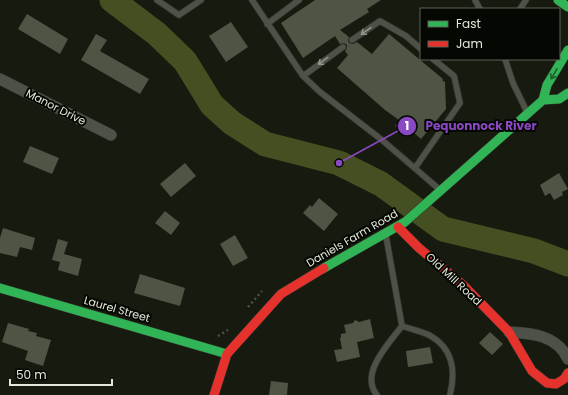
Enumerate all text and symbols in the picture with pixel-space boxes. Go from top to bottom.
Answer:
legend [420,8,560,60]
text: Fast [456,15,481,32]
one-way arrow [361,27,372,35]
text: Jam [456,35,483,52]
one-way arrow [318,57,329,66]
one-way arrow [549,68,557,80]
street label: Manor Drive [23,85,89,129]
callout: Pequonnock River [397,114,544,138]
text: 1 [405,117,409,134]
text: Pequonnock River [425,117,537,134]
street label: Daniels Farm Road [303,205,401,271]
street label: Old Mill Road [423,249,485,309]
street label: Laurel Street [82,292,152,326]
scale bar [10,361,112,387]
text: 50 m [16,366,47,383]

